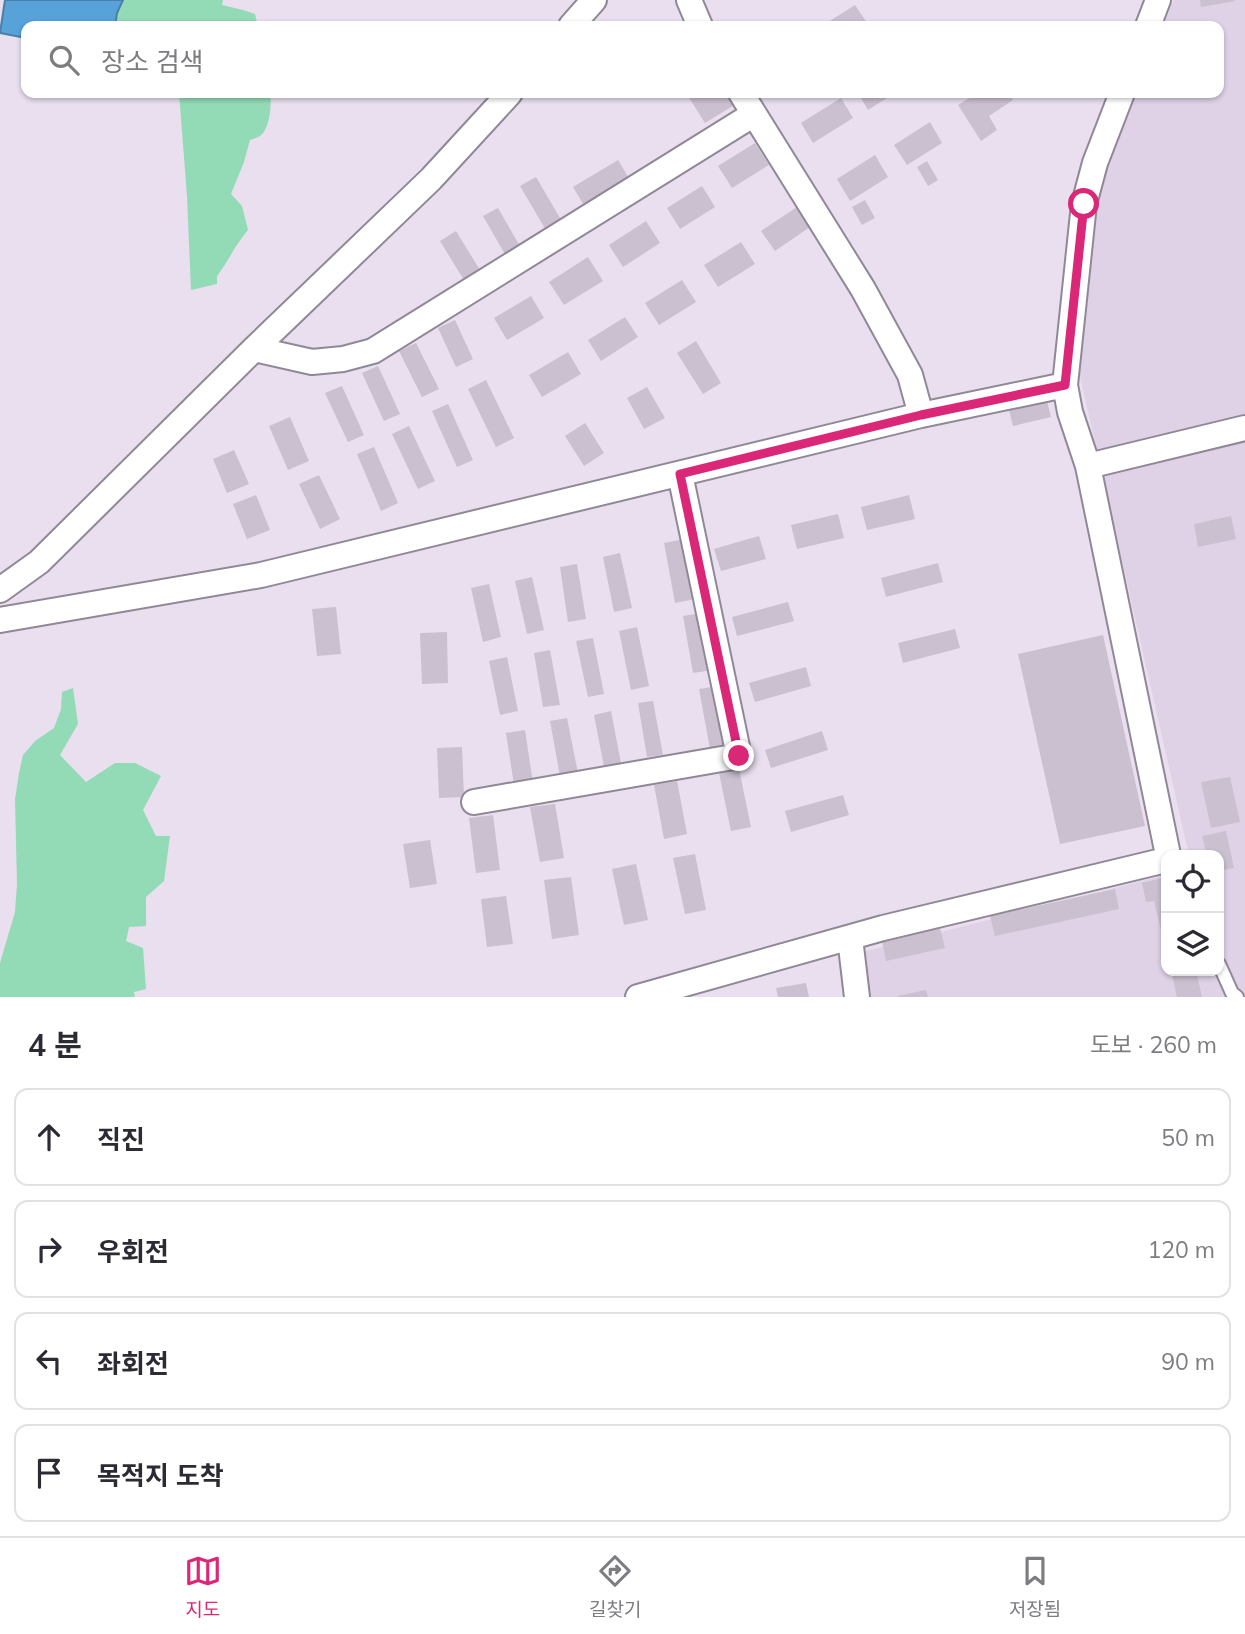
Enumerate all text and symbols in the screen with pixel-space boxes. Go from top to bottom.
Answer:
search box [21,21,1224,98]
icon: search [45,41,83,79]
text: 장소 검색 [101,45,203,78]
route start [1068,188,1099,219]
route end [723,740,754,771]
map controls [1161,850,1224,976]
button: locate [1161,850,1224,913]
button: layers [1161,913,1224,976]
text: 4 분 [28,1026,82,1064]
text: 도보 · 260 m [1090,1030,1217,1059]
icon: ahead [30,1118,68,1156]
text: 직진 [97,1123,145,1156]
text: 50 m [1161,1123,1215,1152]
icon: right [30,1230,68,1268]
text: 우회전 [97,1235,169,1268]
text: 120 m [1147,1235,1215,1264]
icon: left [30,1342,68,1380]
text: 좌회전 [97,1347,169,1380]
text: 90 m [1161,1347,1215,1376]
icon: arrive [30,1454,68,1492]
text: 목적지 도착 [97,1459,224,1492]
tab: 지도 [184,1552,222,1621]
tab: 길찾기 [589,1552,641,1621]
tab: 저장됨 [1009,1552,1061,1621]

